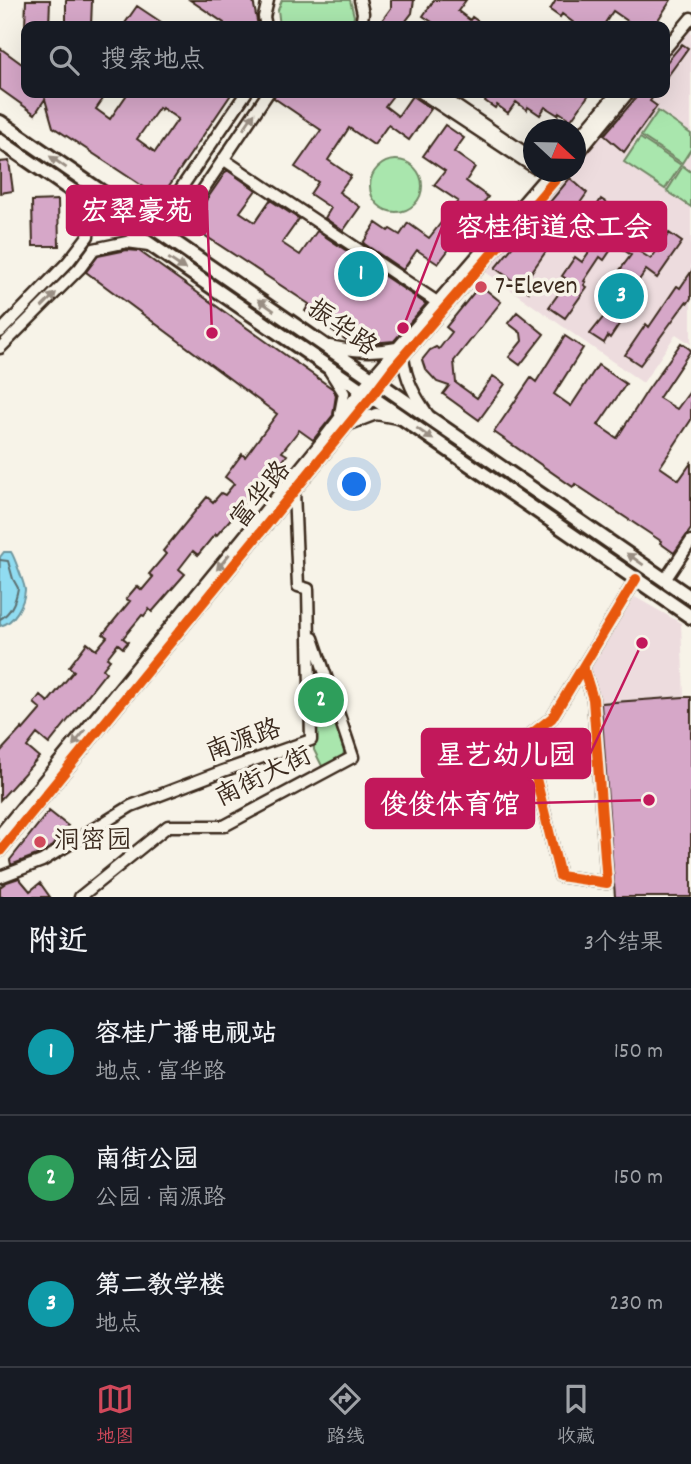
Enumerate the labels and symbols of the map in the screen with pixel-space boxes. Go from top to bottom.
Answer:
one-way arrow [242,111,255,131]
north arrow [523,119,586,182]
one-way arrow [49,155,67,169]
callout: 宏翠豪苑 [67,186,207,235]
text: 宏翠豪苑 [81,195,193,235]
callout: 容桂街道总工会 [442,202,666,251]
text: 容桂街道总工会 [456,211,652,251]
pin: 1 [338,248,384,300]
one-way arrow [168,257,186,271]
place label: 7-Eleven [495,269,578,306]
pin: 3 [598,270,644,322]
marker: 7-Eleven [473,279,489,295]
one-way arrow [40,291,57,308]
street label: 振华路 [298,291,384,367]
one-way arrow [257,298,275,312]
one-way arrow [416,427,434,441]
street label: 富华路 [223,454,301,538]
your location [337,467,371,501]
one-way arrow [626,552,644,566]
one-way arrow [216,553,231,571]
pin: 2 [298,674,344,726]
street label: 南源路 [201,711,287,773]
one-way arrow [72,729,87,746]
callout: 星艺幼儿园 [422,729,590,778]
street label: 南街大街 [209,739,319,817]
text: 星艺幼儿园 [436,739,576,779]
callout: 俊俊体育馆 [366,779,534,828]
text: 俊俊体育馆 [380,788,520,828]
place label: 洞密园 [54,824,132,861]
marker: 洞密园 [32,834,48,850]

